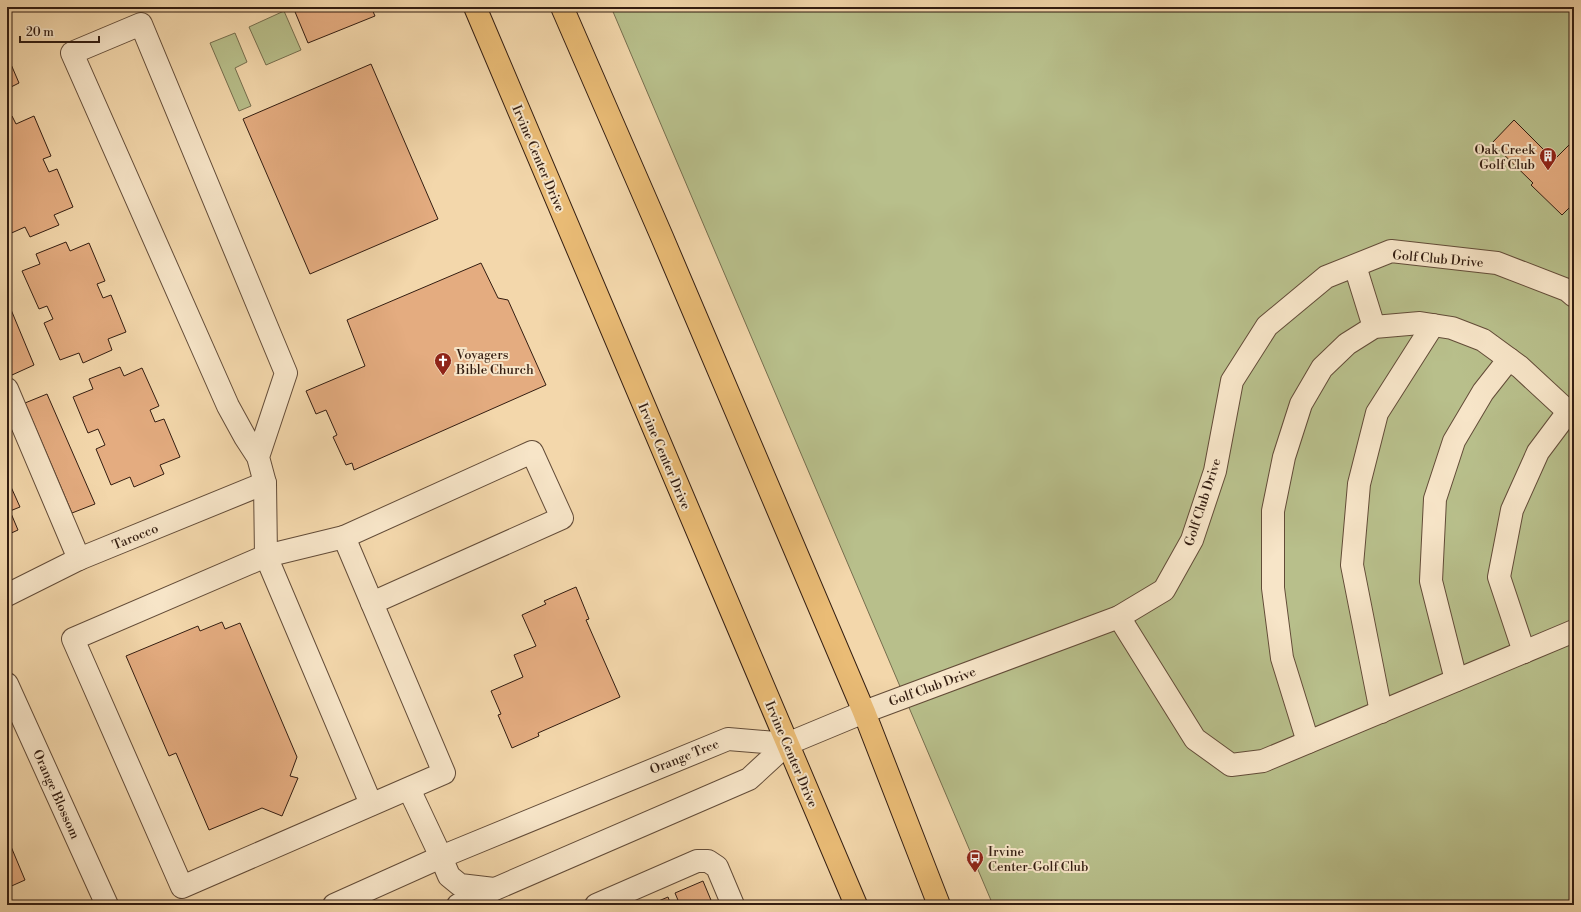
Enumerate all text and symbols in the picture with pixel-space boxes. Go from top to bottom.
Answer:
scale bar [20,18,99,44]
text: 20 m [26,25,54,40]
street label: Irvine Center Drive [508,103,568,215]
place label: Oak Creek Golf Club [1474,142,1536,173]
building icon: Oak Creek Golf Club [1538,146,1558,171]
street label: Golf Club Drive [1392,247,1485,271]
place label: Voyagers Bible Church [455,347,534,378]
church icon: Voyagers Bible Church [433,351,453,376]
street label: Irvine Center Drive [634,401,694,513]
street label: Golf Club Drive [1181,456,1225,548]
street label: Tarocco [110,520,161,553]
street label: Golf Club Drive [887,664,978,710]
street label: Irvine Center Drive [761,699,821,811]
street label: Orange Tree [647,736,722,778]
street label: Orange Blossom [29,747,83,842]
place label: Irvine Center-Golf Club [988,844,1088,875]
bus stop icon: Irvine Center-Golf Club [965,848,985,873]

